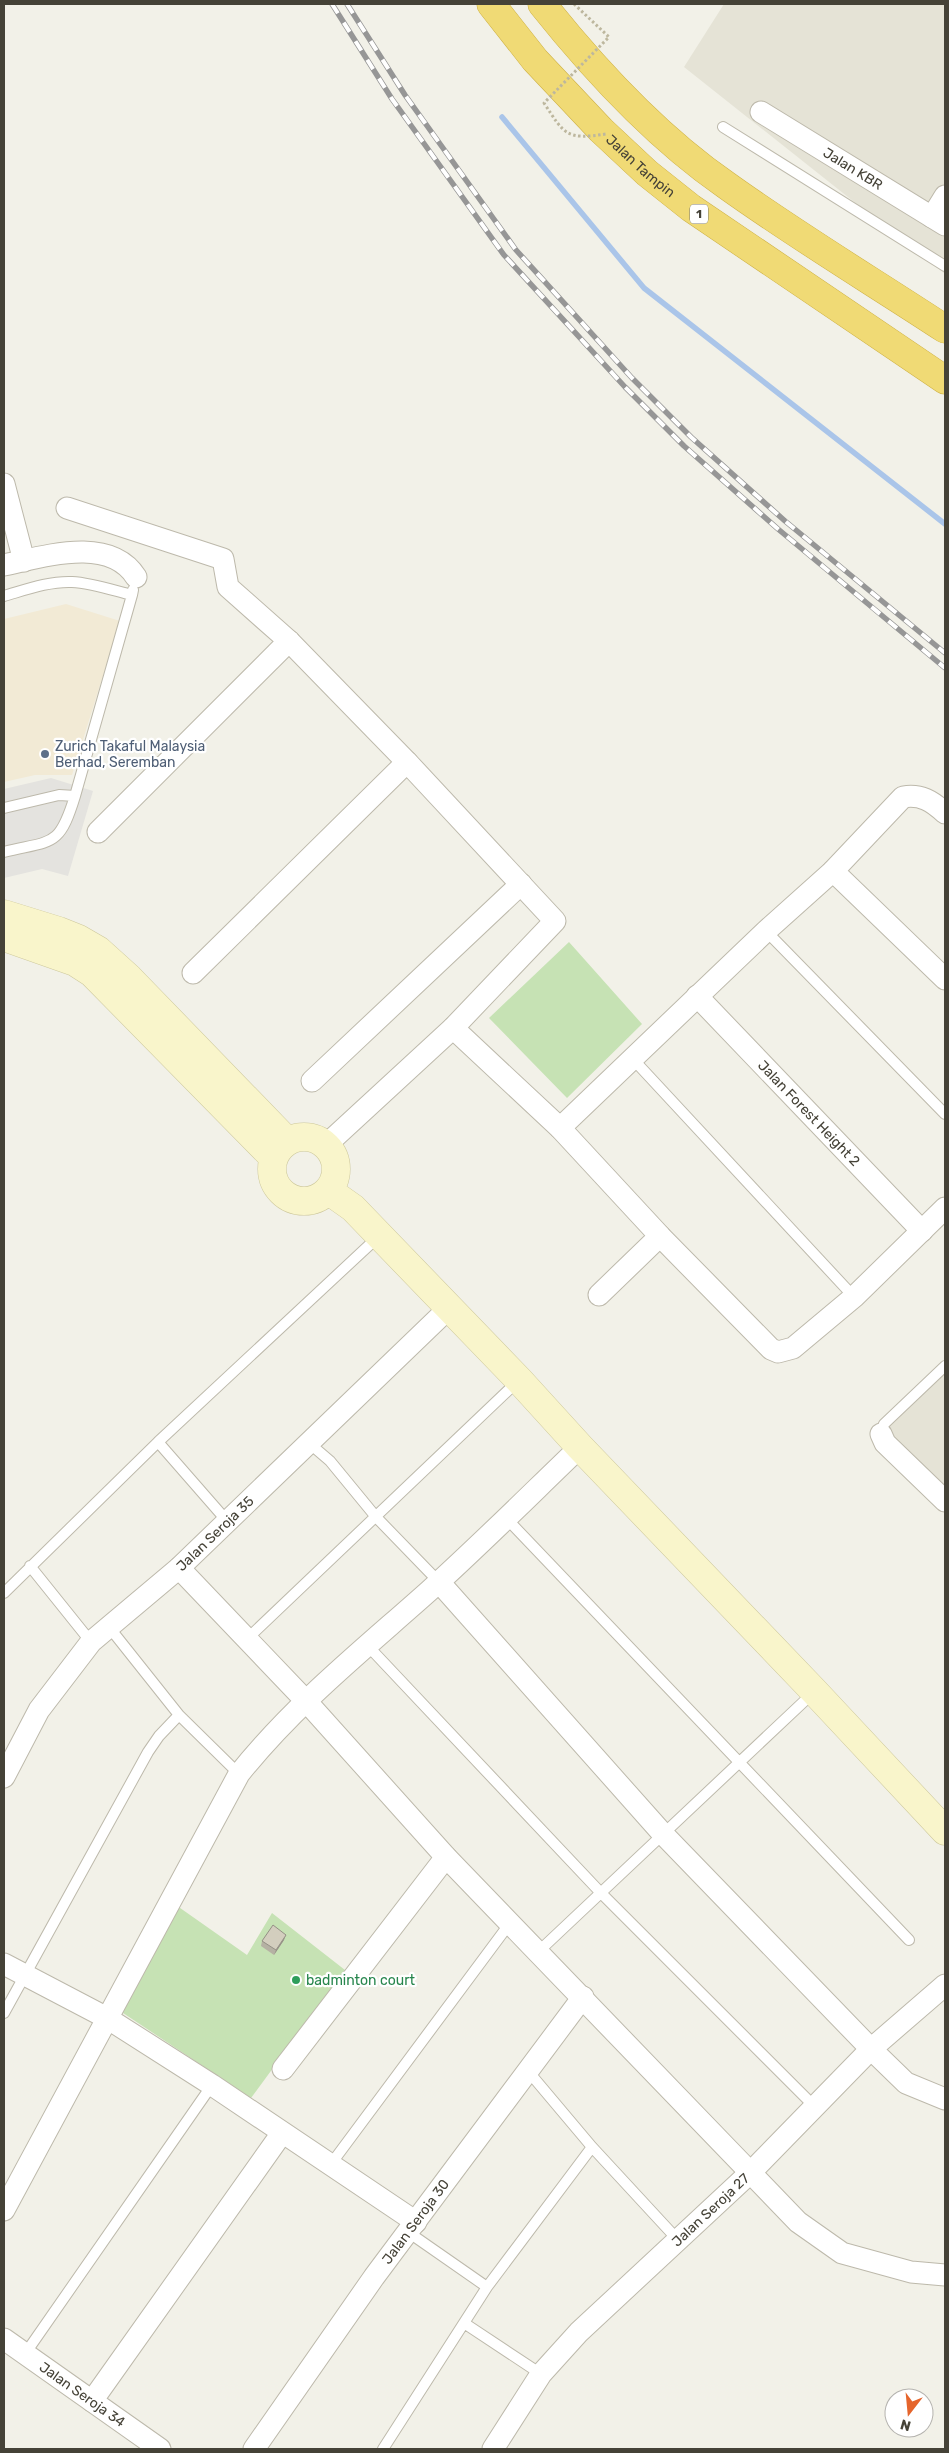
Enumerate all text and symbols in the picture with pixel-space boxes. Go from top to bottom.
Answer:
street label: Jalan Tampin [603,131,679,201]
street label: Jalan KBR [820,144,886,193]
road number: 1 [690,204,708,223]
place label: Zurich Takaful Malaysia Berhad, Seremban [55,738,205,771]
marker: Zurich Takaful Malaysia Berhad, Seremban [39,748,51,760]
street label: Jalan Forest Height 2 [754,1057,864,1169]
street label: Jalan Seroja 35 [173,1492,257,1575]
place label: badminton court [306,1972,416,1989]
marker: badminton court [290,1974,302,1986]
street label: Jalan Seroja 27 [668,2170,753,2250]
street label: Jalan Seroja 30 [378,2176,453,2267]
street label: Jalan Seroja 34 [36,2358,129,2431]
north arrow [884,2388,934,2438]
text: N [898,2415,913,2435]

